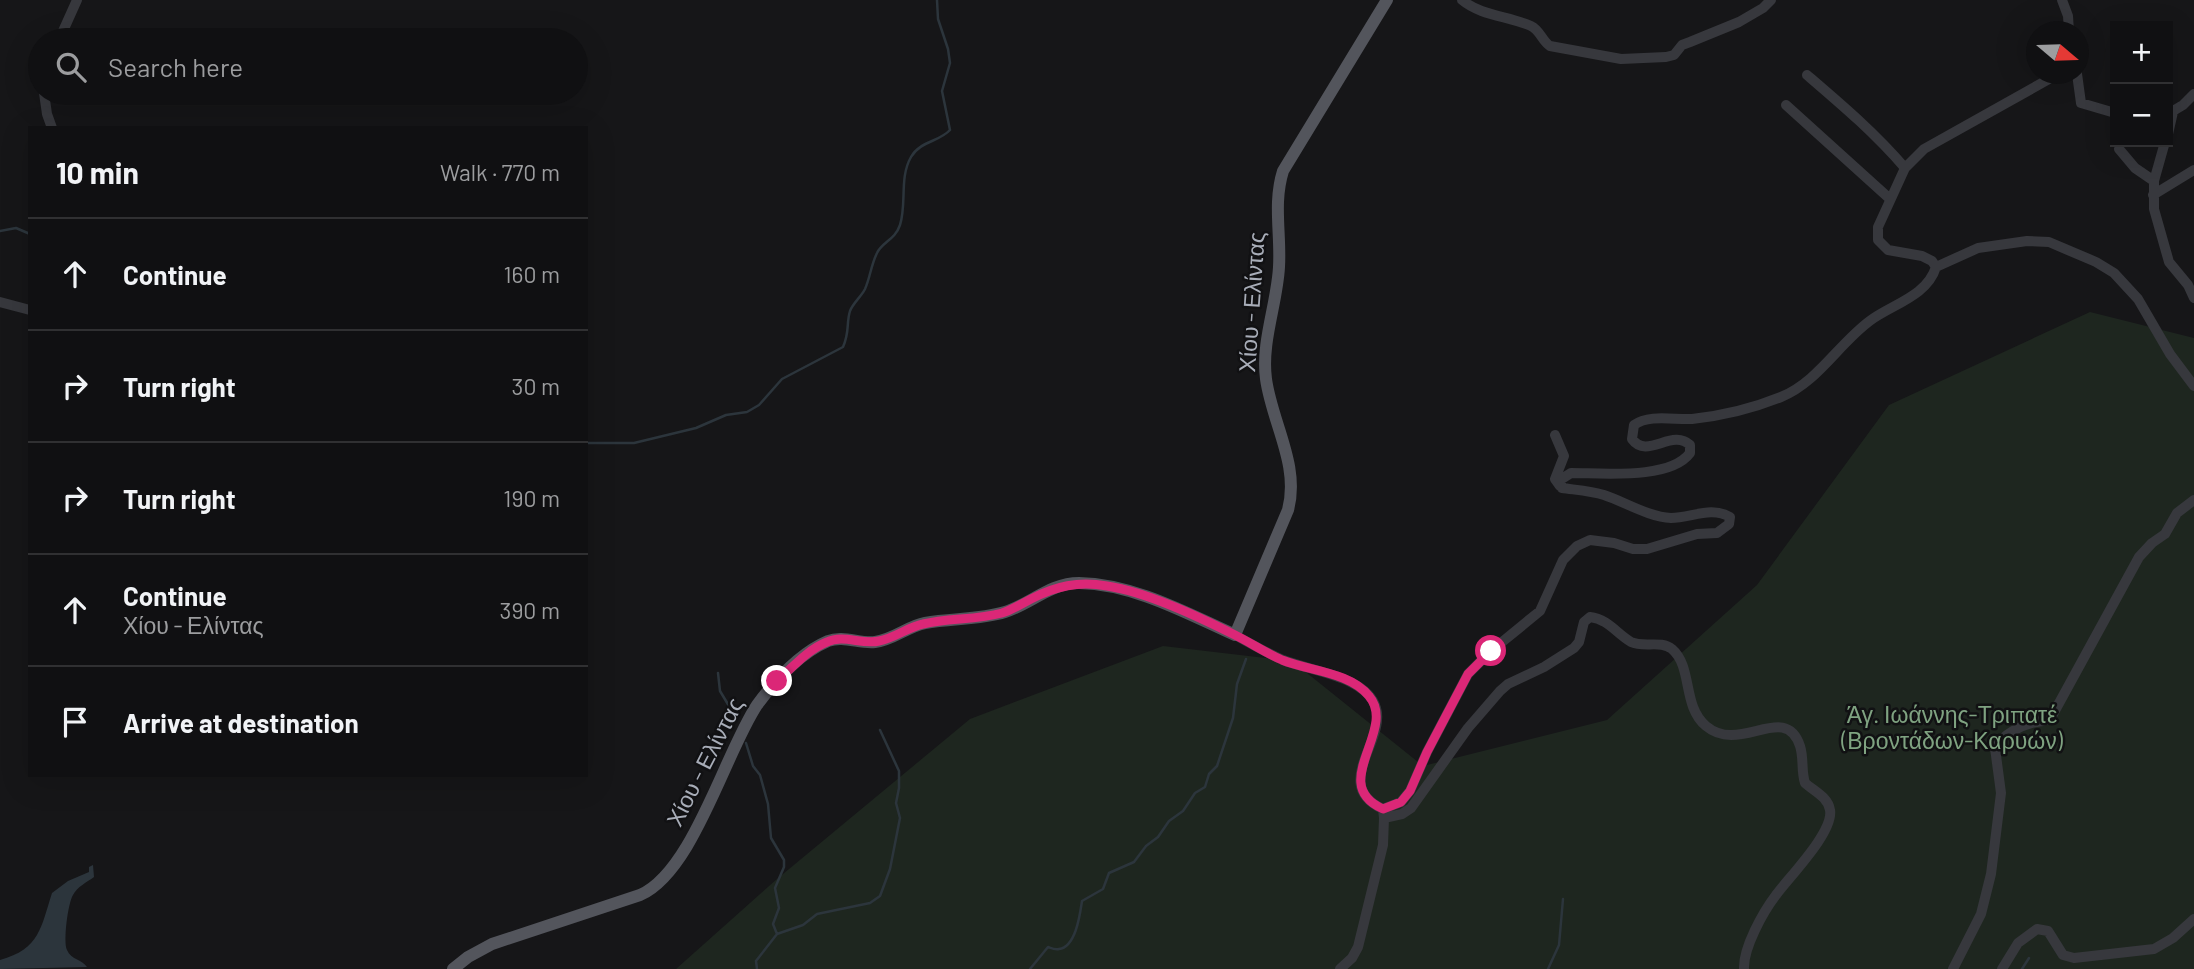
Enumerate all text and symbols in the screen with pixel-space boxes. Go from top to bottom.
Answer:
north arrow [2026,21,2089,84]
map controls [2110,21,2173,147]
button: + [2110,21,2173,84]
search box [28,28,588,105]
icon: search [52,48,90,86]
text: Search here [108,51,243,82]
button: − [2110,84,2173,147]
text: 10 min [56,154,139,190]
text: Walk · 770 m [440,158,560,186]
street label: Χίου - Ελίντας [1232,231,1270,373]
icon: ahead [56,255,94,293]
text: Continue [123,259,227,290]
text: 160 m [503,260,560,288]
icon: right [56,367,94,405]
text: Turn right [123,371,236,402]
text: 30 m [512,372,560,400]
icon: right [56,479,94,517]
text: Turn right [123,483,236,514]
text: 190 m [503,484,560,512]
text: Continue [123,580,227,611]
icon: ahead [56,591,94,629]
text: 390 m [500,596,560,624]
text: Χίου - Ελίντας [123,611,264,639]
route start [1475,635,1506,666]
route end [761,665,792,696]
street label: Χίου - Ελίντας [660,693,749,831]
park label: Άγ. Ιωάννης-Τριπατέ (Βροντάδων-Καρυών) [1840,700,2064,754]
icon: arrive [56,703,94,741]
text: Arrive at destination [123,707,359,738]

